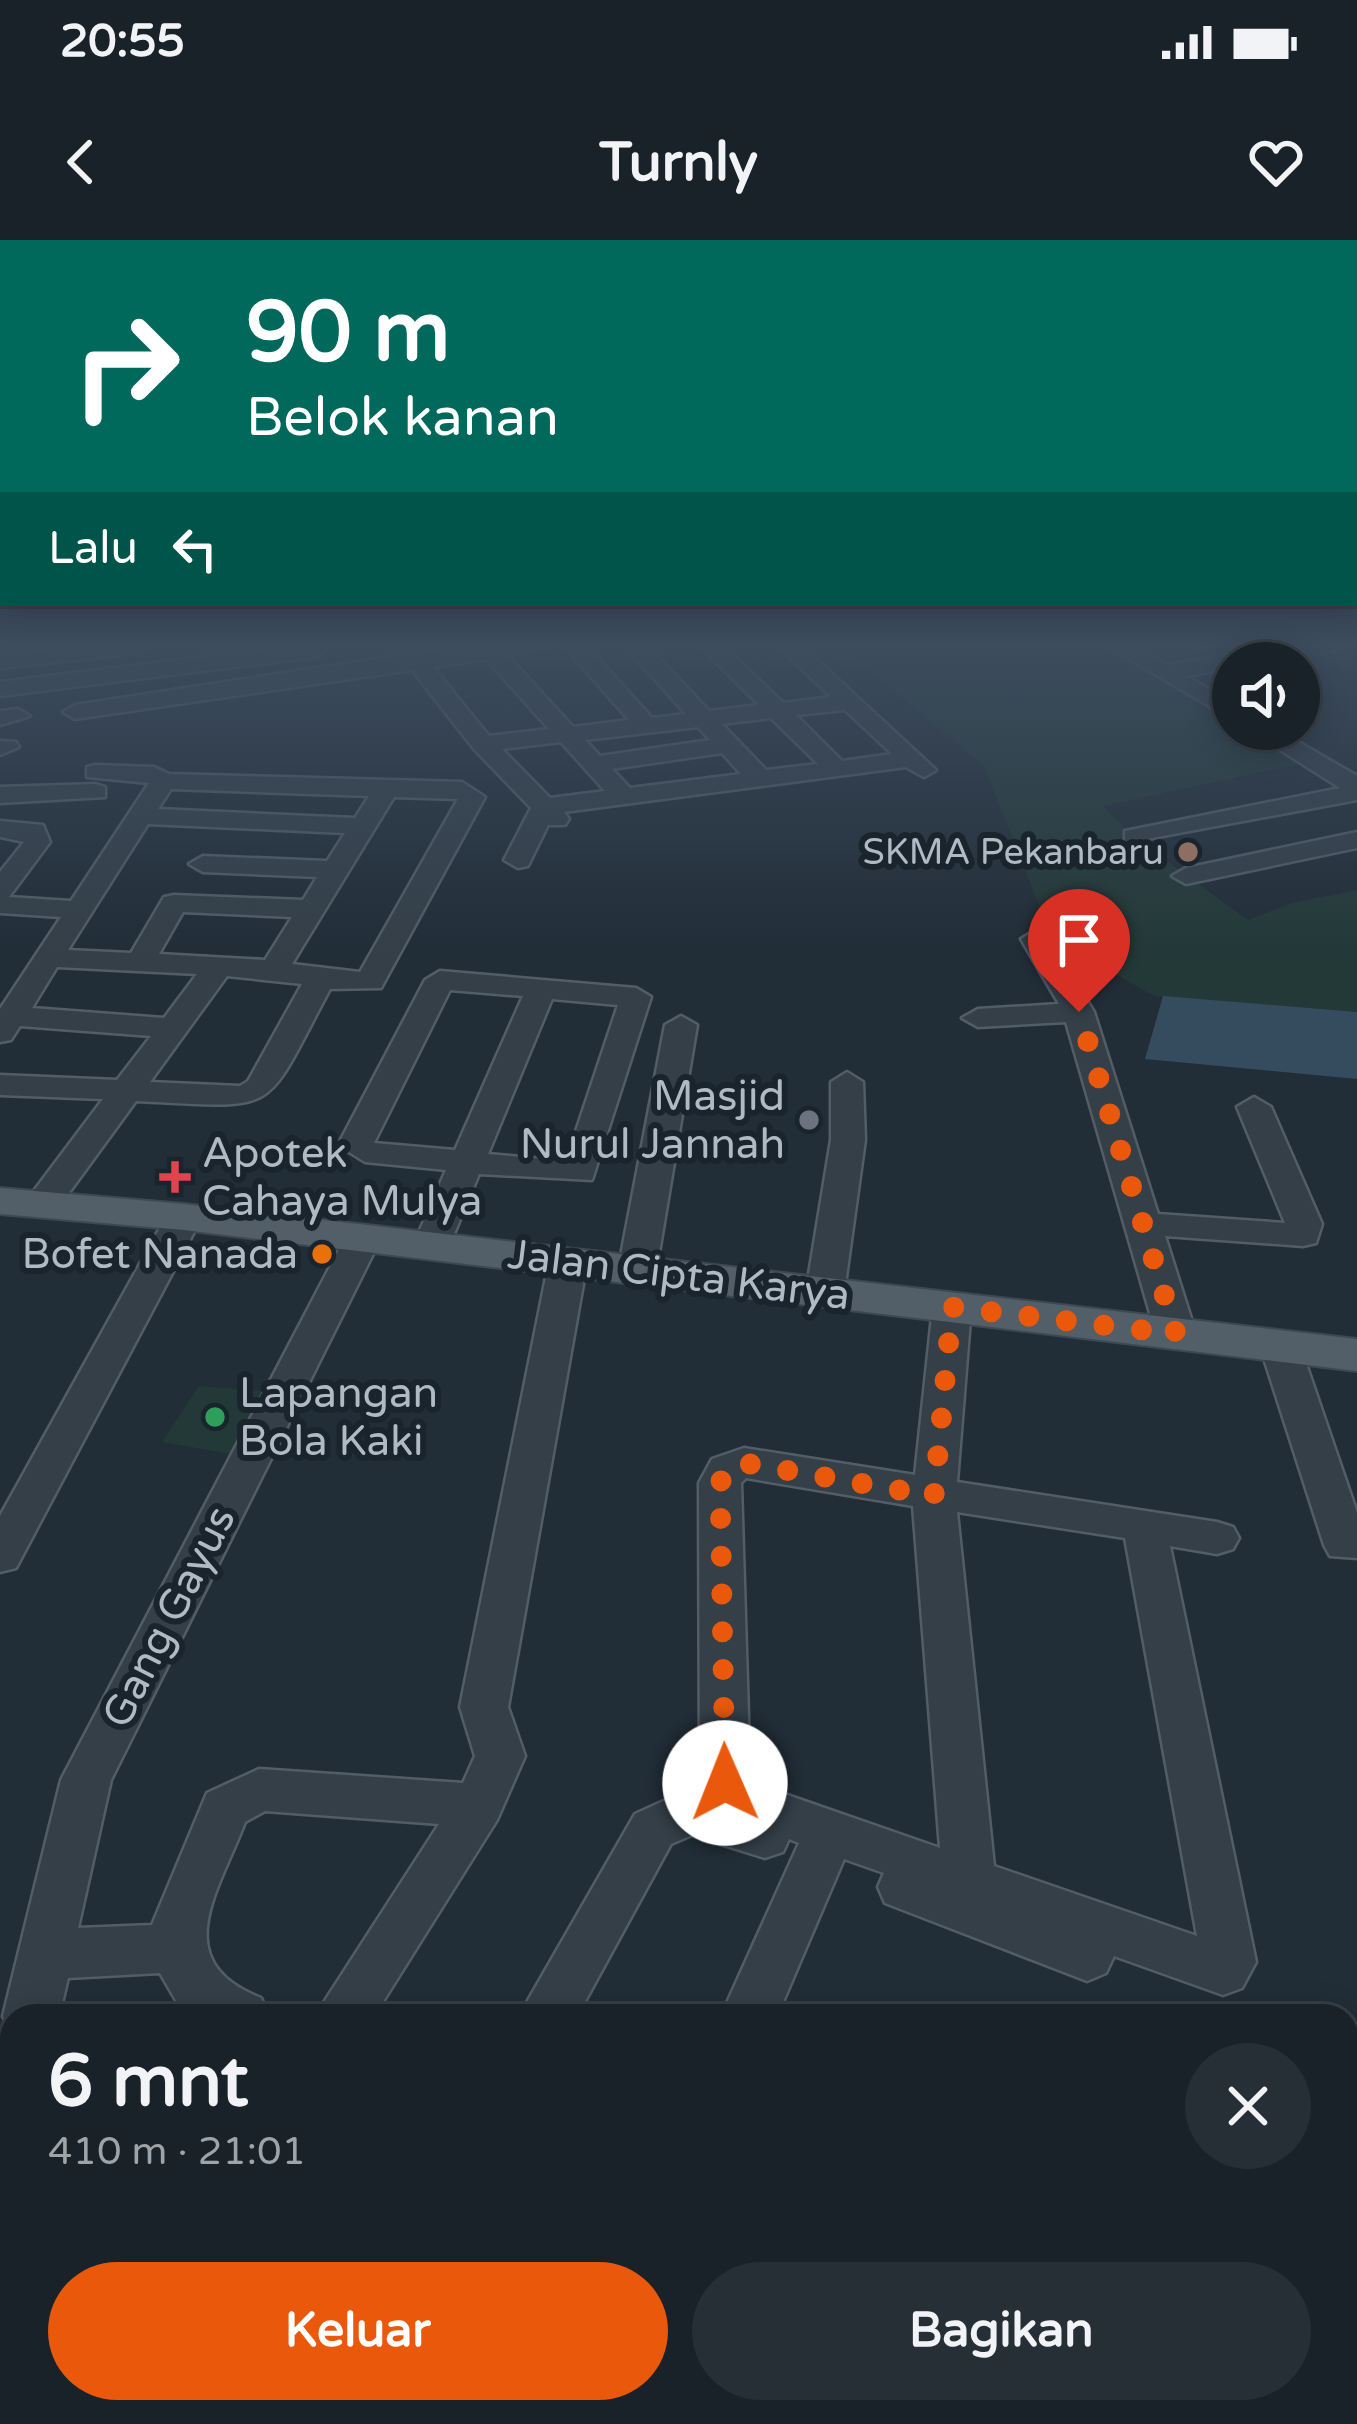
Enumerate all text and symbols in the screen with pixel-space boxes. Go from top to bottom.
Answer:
text: 20:55 [60,15,185,69]
icon: back [48,129,114,195]
icon: heart [1243,129,1309,195]
text: Turnly [599,130,758,195]
text: 90 m [246,283,450,384]
icon: right [48,288,204,444]
text: Belok kanan [246,385,559,450]
icon: left [162,516,228,582]
text: Lalu [48,522,138,576]
map controls [1212,642,1320,750]
button: sound [1212,642,1320,750]
place label: SKMA Pekanbaru [863,831,1164,874]
marker: SKMA Pekanbaru [1175,839,1201,865]
pin [1028,889,1130,1012]
icon: arrive [1046,907,1112,973]
place label: Masjid Nurul Jannah [520,1071,785,1170]
marker: Masjid Nurul Jannah [796,1107,822,1133]
place label: Apotek Cahaya Mulya [202,1128,482,1227]
marker: Apotek Cahaya Mulya [159,1161,191,1193]
place label: Bofet Nanada [22,1229,298,1280]
street label: Jalan Cipta Karya [505,1229,853,1321]
marker: Bofet Nanada [309,1241,335,1267]
place label: Lapangan Bola Kaki [239,1368,438,1467]
marker: Lapangan Bola Kaki [202,1404,228,1430]
street label: Gang Gayus [91,1498,247,1736]
position arrow [662,1720,788,1846]
text: 6 mnt [48,2039,249,2126]
button: close [1185,2043,1311,2169]
text: 410 m · 21:01 [48,2128,306,2175]
button: Keluar [48,2262,668,2400]
button: Bagikan [692,2262,1311,2400]

